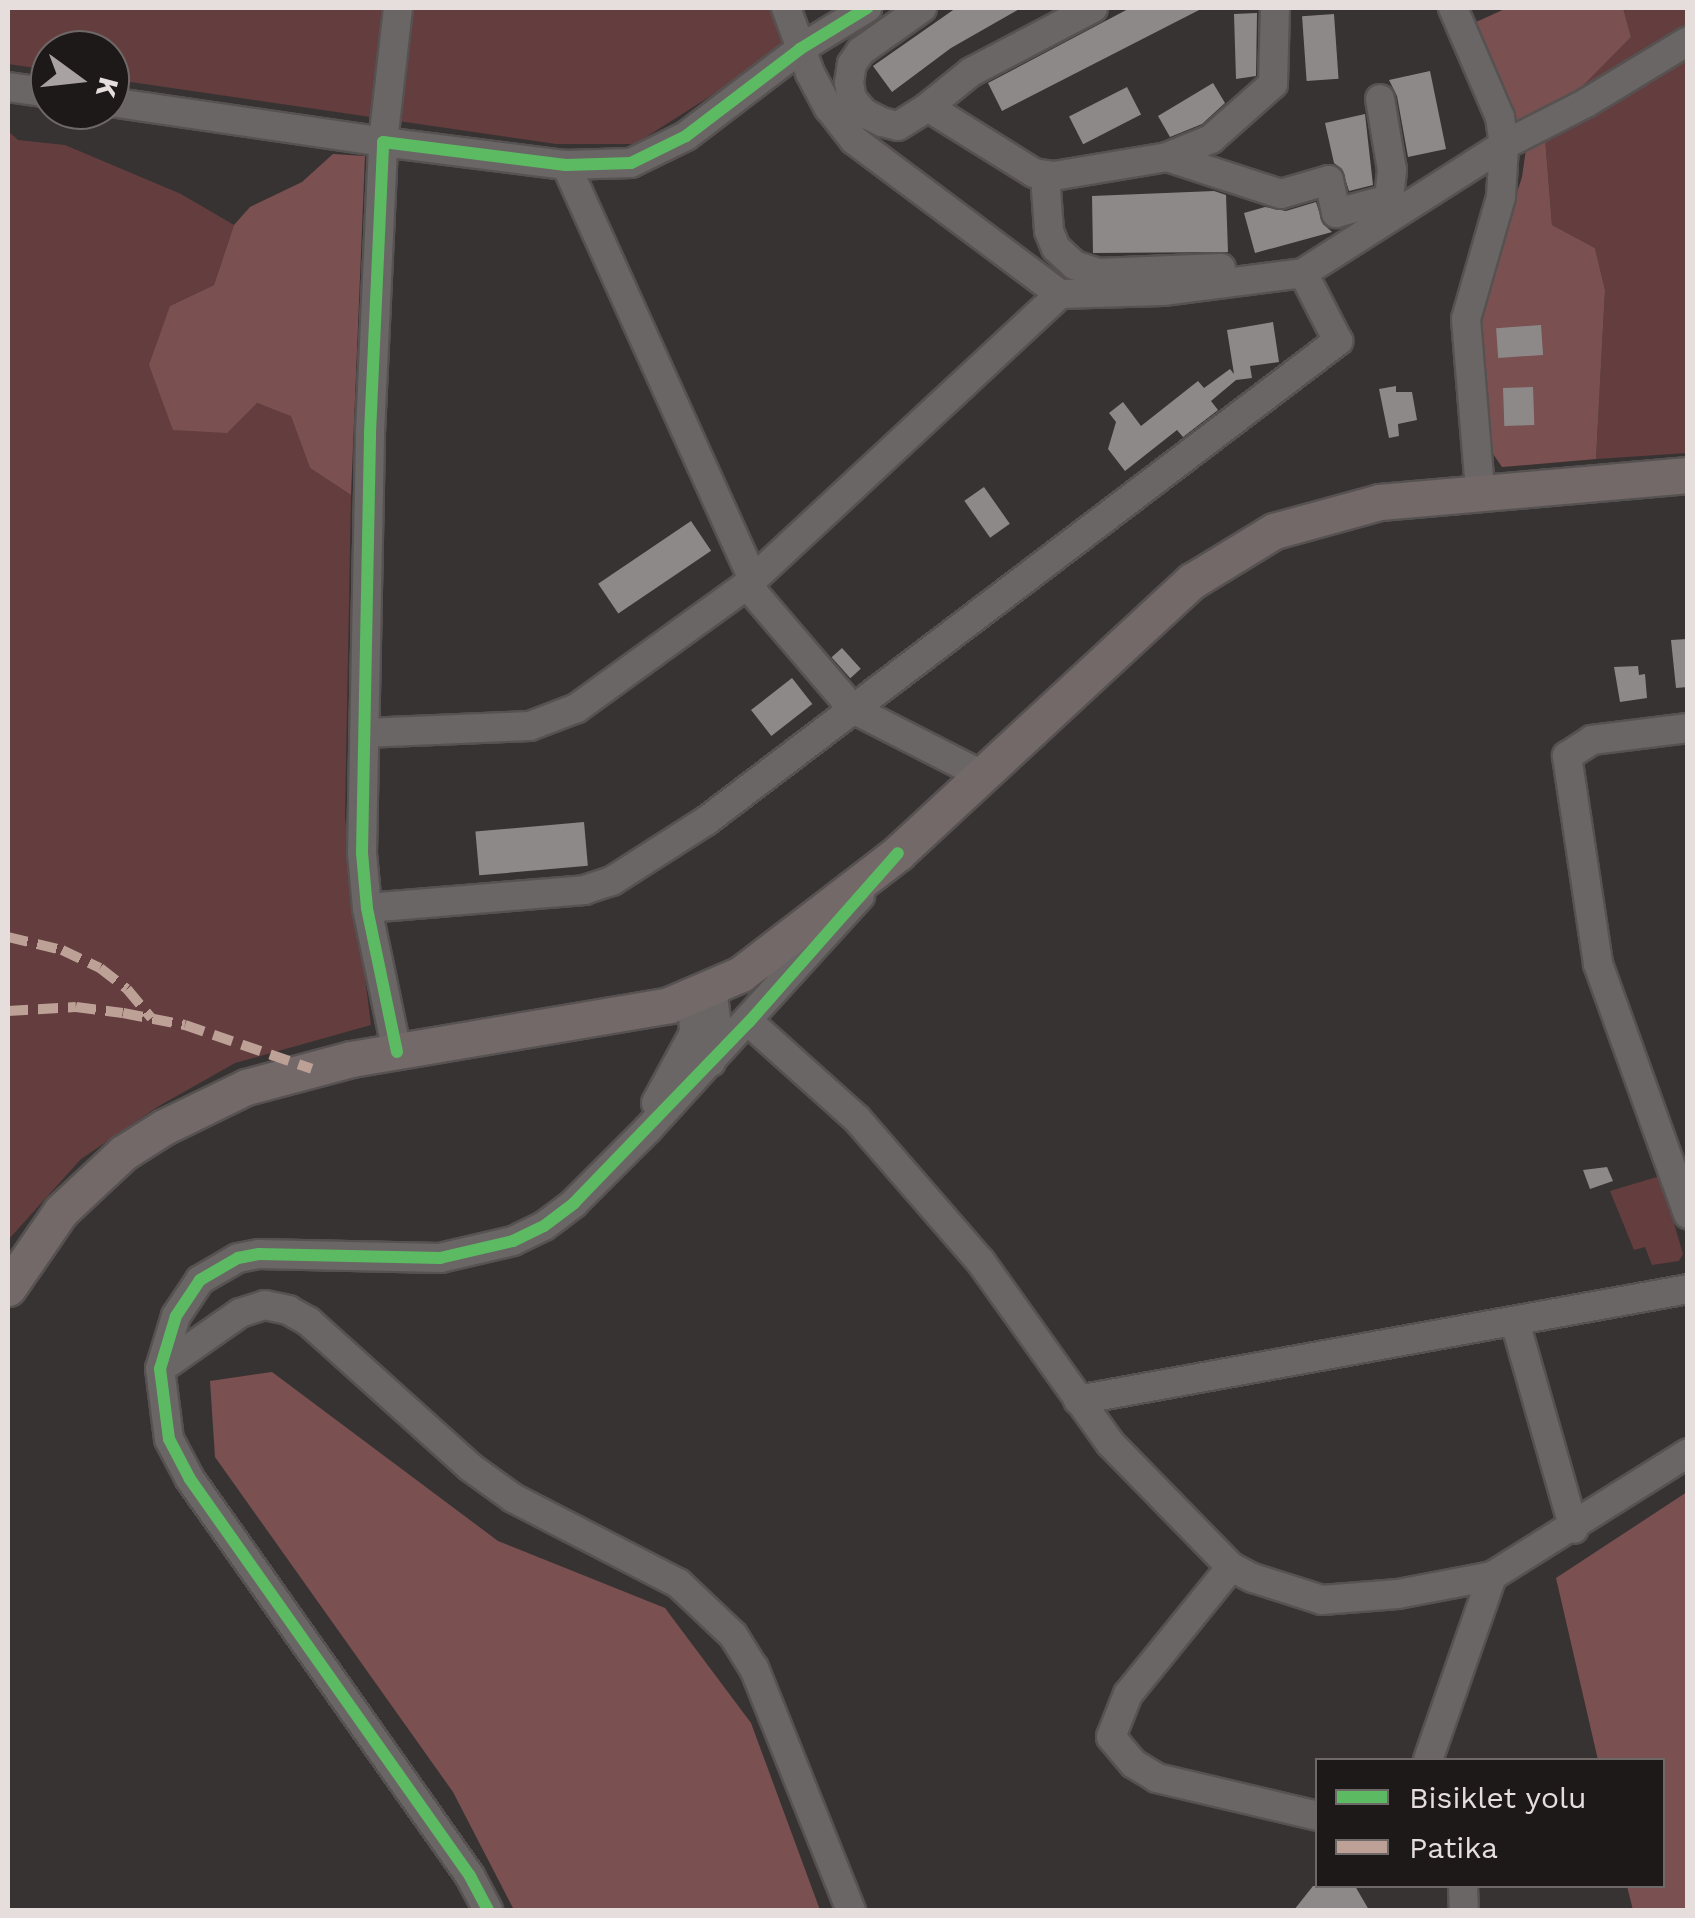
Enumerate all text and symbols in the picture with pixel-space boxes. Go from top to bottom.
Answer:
north arrow [30,30,130,130]
text: K [89,74,126,101]
legend [1315,1758,1665,1888]
text: Bisiklet yolu [1409,1780,1587,1815]
text: Patika [1409,1830,1498,1865]

